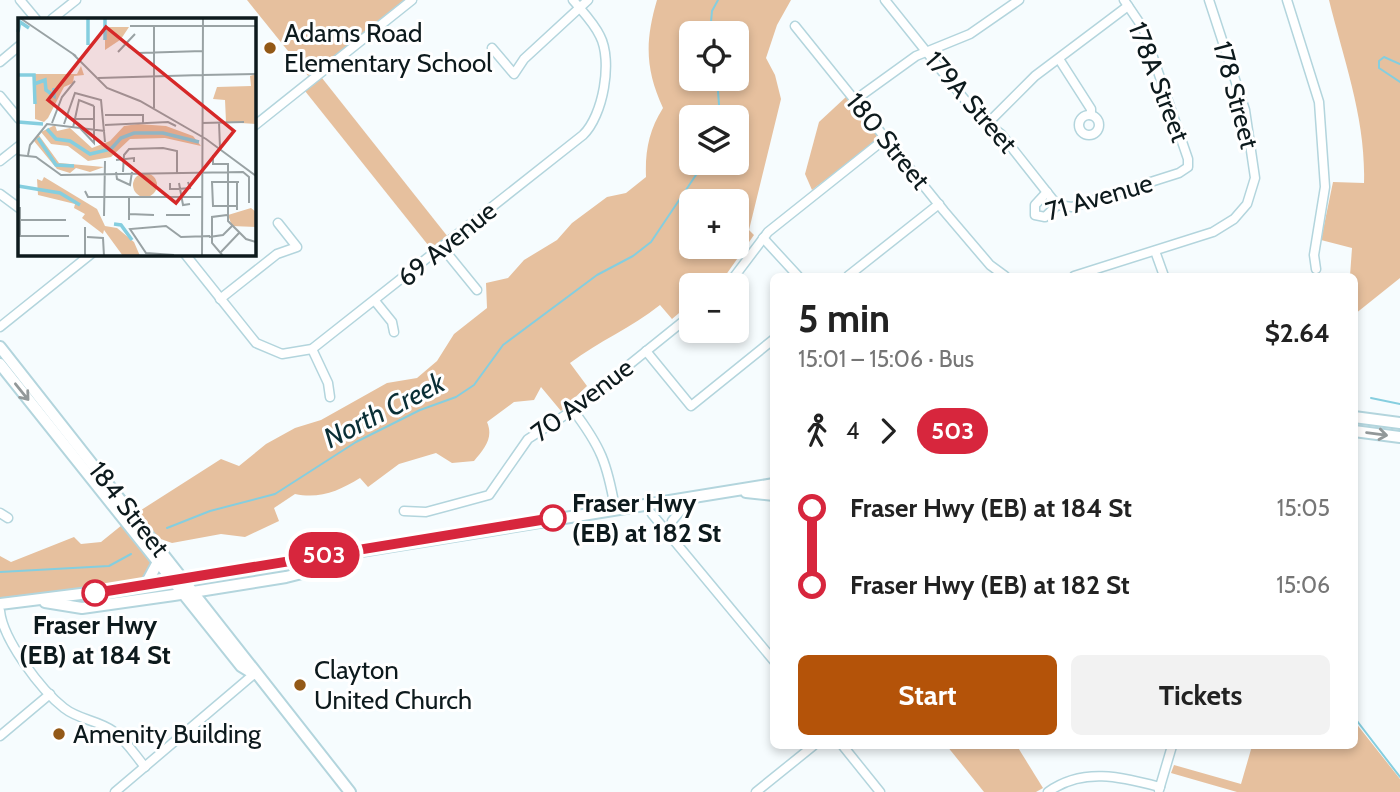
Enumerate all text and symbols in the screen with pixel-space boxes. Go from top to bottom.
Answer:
place label: Adams Road Elementary School [284,17,492,79]
street label: 178A Street [1121,17,1197,147]
inset map [18,18,256,256]
map controls [679,21,749,343]
button: locate [679,21,749,91]
street label: 178 Street [1206,38,1266,152]
marker: Adams Road Elementary School [262,40,278,56]
street label: 179A Street [918,45,1024,160]
street label: 180 Street [839,86,937,196]
button: layers [679,105,749,175]
street label: 71 Avenue [1042,166,1156,228]
button: + [679,189,749,259]
street label: 69 Avenue [391,194,503,294]
button: − [679,273,749,343]
text: 5 min [798,295,890,342]
text: $2.64 [1265,317,1330,349]
text: 15:01 – 15:06 · Bus [798,345,974,373]
street label: 70 Avenue [525,351,639,449]
water label: North Creek [318,365,451,455]
one-way arrow [15,382,30,400]
icon: walk [798,412,836,450]
icon: forward [869,412,907,450]
text: 503 [931,416,974,445]
text: 4 [846,417,859,445]
one-way arrow [1365,427,1388,440]
street label: 184 Street [82,455,176,563]
place label: Fraser Hwy (EB) at 182 St [572,487,721,549]
text: Fraser Hwy (EB) at 184 St [850,492,1132,524]
text: 15:05 [1277,494,1330,522]
marker: Fraser Hwy (EB) at 182 St [540,505,566,531]
line badge: 503 [284,532,364,578]
text: 503 [303,540,345,569]
text: Fraser Hwy (EB) at 182 St [850,569,1130,601]
text: 15:06 [1276,571,1330,599]
marker: Fraser Hwy (EB) at 184 St [82,580,108,606]
place label: Fraser Hwy (EB) at 184 St [19,609,171,671]
place label: Clayton United Church [314,654,472,716]
button: Start [798,655,1057,735]
button: Tickets [1071,655,1330,735]
marker: Clayton United Church [292,677,308,693]
place label: Amenity Building [73,718,262,750]
marker: Amenity Building [51,726,67,742]

